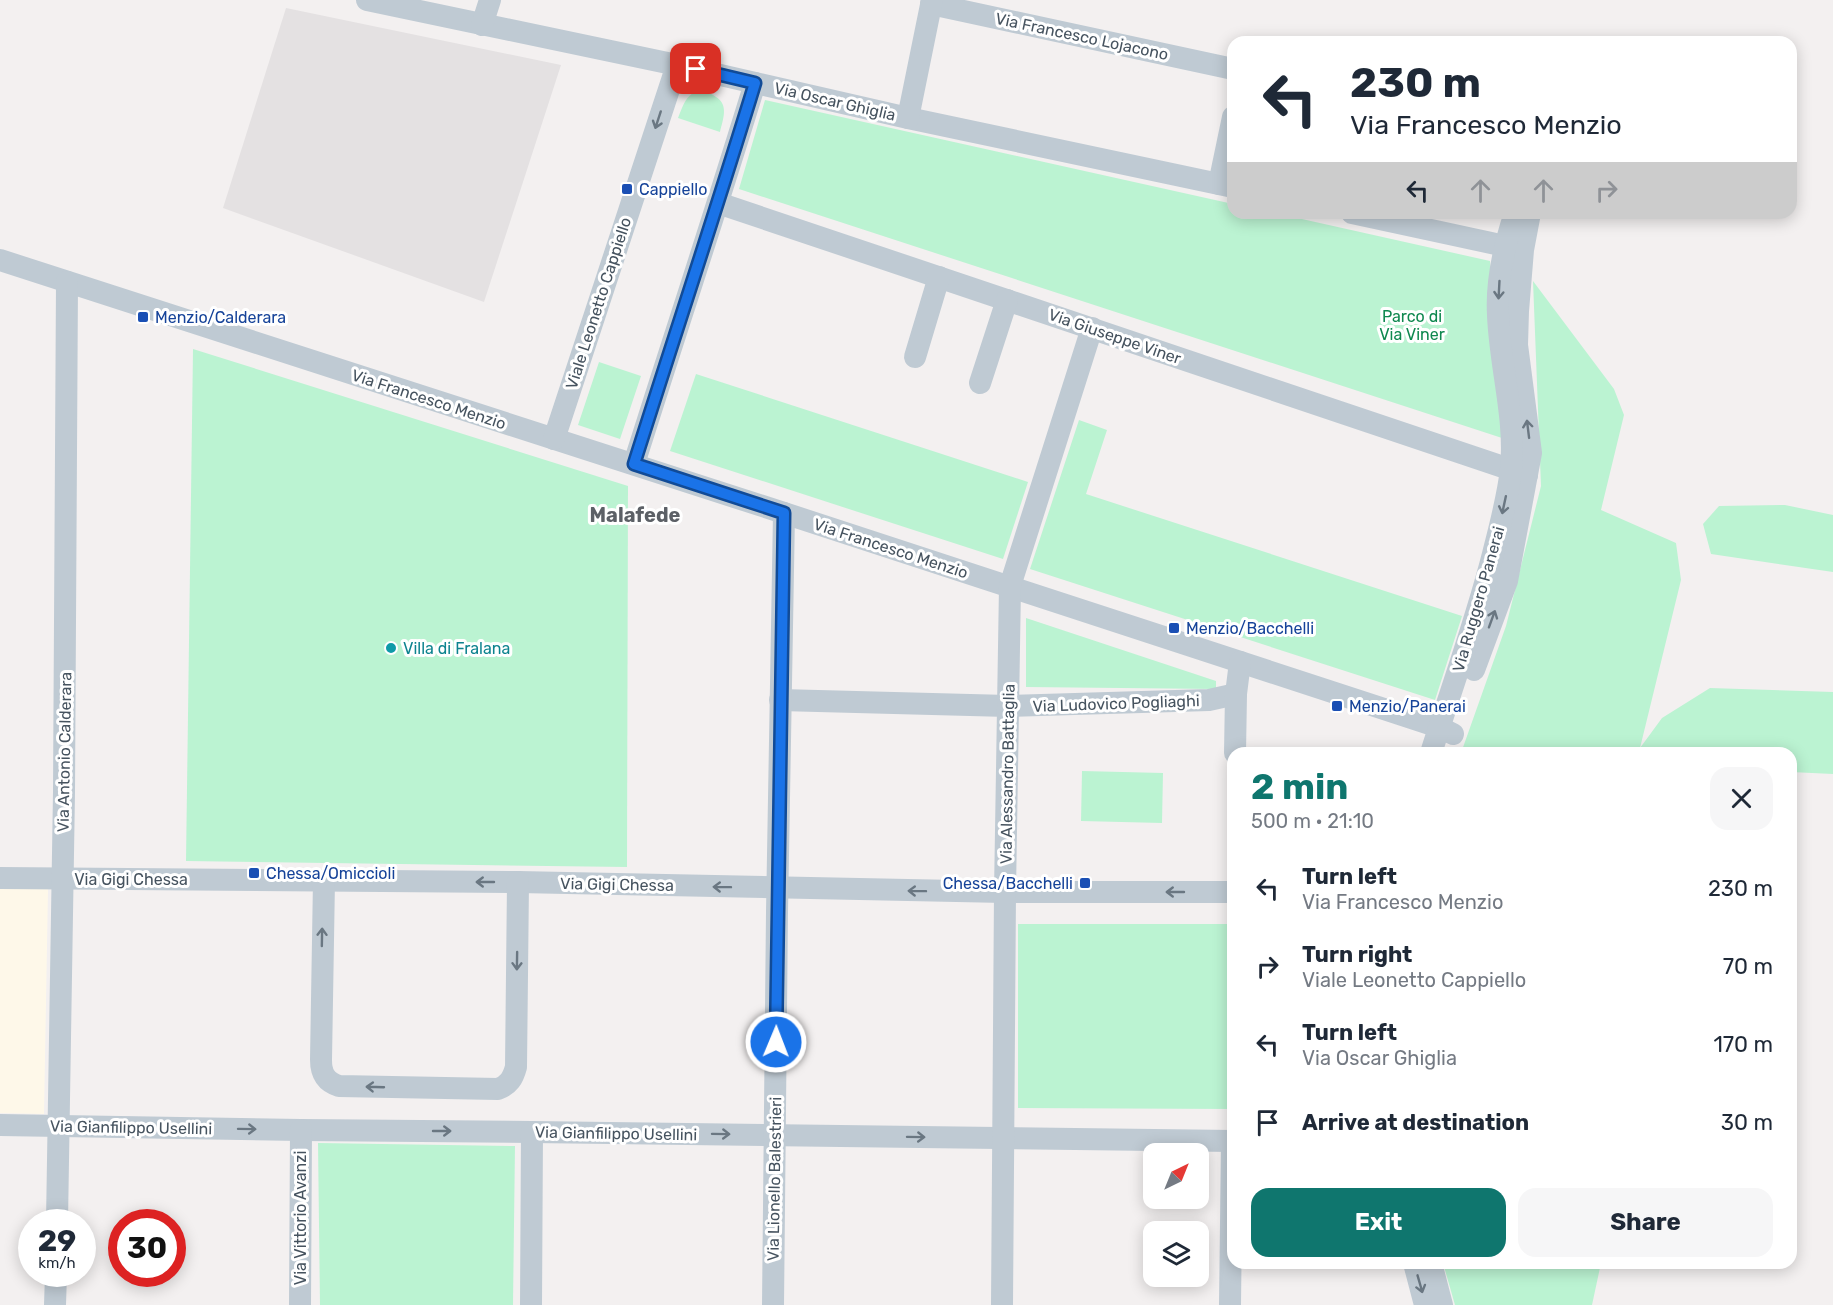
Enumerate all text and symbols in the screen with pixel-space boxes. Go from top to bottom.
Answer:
street label: Via Francesco Lojacono [994,9,1170,64]
pin [670,43,721,94]
icon: arrive [679,52,712,85]
text: 230 m [1350,58,1481,108]
icon: left [1251,60,1329,138]
street label: Via Oscar Ghiglia [772,78,897,125]
text: Via Francesco Menzio [1350,109,1622,141]
one-way arrow [652,110,663,129]
icon: left [1401,174,1434,207]
icon: ahead [1464,174,1497,207]
icon: ahead [1527,174,1560,207]
icon: right [1590,174,1623,207]
place label: Cappiello [639,180,707,199]
marker: Cappiello [620,182,634,196]
street label: Viale Leonetto Cappiello [562,215,635,391]
one-way arrow [1493,280,1504,300]
street label: Via Giuseppe Viner [1046,305,1184,368]
park label: Parco di Via Viner [1379,307,1445,344]
place label: Menzio/Calderara [155,308,286,327]
marker: Menzio/Calderara [136,310,150,324]
street label: Via Francesco Menzio [349,366,508,433]
one-way arrow [1523,420,1534,440]
one-way arrow [1498,495,1509,514]
district label: Malafede [590,503,681,527]
street label: Via Francesco Menzio [811,515,970,582]
street label: Via Ruggero Panerai [1449,524,1508,674]
one-way arrow [1488,611,1499,629]
place label: Menzio/Bacchelli [1186,619,1314,638]
marker: Menzio/Bacchelli [1167,621,1181,635]
place label: Villa di Fralana [403,639,510,658]
marker: Villa di Fralana [384,641,398,655]
street label: Via Antonio Calderara [54,672,75,832]
street label: Via Alessandro Battaglia [996,684,1019,864]
street label: Via Ludovico Pogliaghi [1032,691,1200,716]
place label: Menzio/Panerai [1349,697,1466,716]
marker: Menzio/Panerai [1330,699,1344,713]
text: 2 min [1251,765,1349,808]
button: close [1710,767,1773,830]
text: 500 m · 21:10 [1251,809,1374,833]
text: Turn left [1302,863,1397,890]
place label: Chessa/Omiccioli [266,864,395,883]
marker: Chessa/Omiccioli [247,866,261,880]
street label: Via Gigi Chessa [74,870,188,889]
icon: left [1251,872,1284,905]
street label: Via Gigi Chessa [560,874,674,895]
place label: Chessa/Bacchelli [943,874,1073,893]
text: 230 m [1708,875,1773,902]
one-way arrow [475,876,495,888]
marker: Chessa/Bacchelli [1078,876,1092,890]
one-way arrow [712,881,732,892]
one-way arrow [907,885,927,897]
one-way arrow [1165,886,1185,898]
text: Via Francesco Menzio [1302,890,1503,914]
one-way arrow [317,928,328,948]
text: Turn right [1302,941,1412,968]
icon: right [1251,950,1284,983]
one-way arrow [511,951,523,971]
text: 70 m [1723,953,1773,980]
text: Viale Leonetto Cappiello [1302,968,1526,992]
position arrow [744,1010,808,1074]
text: Turn left [1302,1019,1397,1046]
icon: left [1251,1028,1284,1061]
text: 170 m [1713,1031,1773,1058]
text: Via Oscar Ghiglia [1302,1046,1457,1070]
one-way arrow [366,1082,386,1093]
street label: Via Lionello Balestrieri [764,1097,785,1261]
icon: arrive [1251,1106,1284,1139]
text: Arrive at destination [1302,1109,1529,1136]
text: 30 m [1721,1109,1773,1136]
street label: Via Gianfilippo Usellini [50,1117,212,1138]
street label: Via Gianfilippo Usellini [535,1123,697,1144]
one-way arrow [237,1124,257,1135]
one-way arrow [432,1125,452,1137]
one-way arrow [711,1129,731,1140]
one-way arrow [906,1132,926,1143]
north arrow [1143,1143,1209,1209]
map controls [1143,1143,1209,1287]
street label: Via Vittorio Avanzi [291,1151,310,1285]
button: Exit [1251,1188,1506,1257]
button: Share [1518,1188,1773,1257]
speed limit sign: 30 [108,1209,186,1287]
button: layers [1143,1221,1209,1287]
text: 29 [38,1223,76,1259]
text: km/h [38,1254,76,1272]
one-way arrow [1415,1274,1426,1293]

